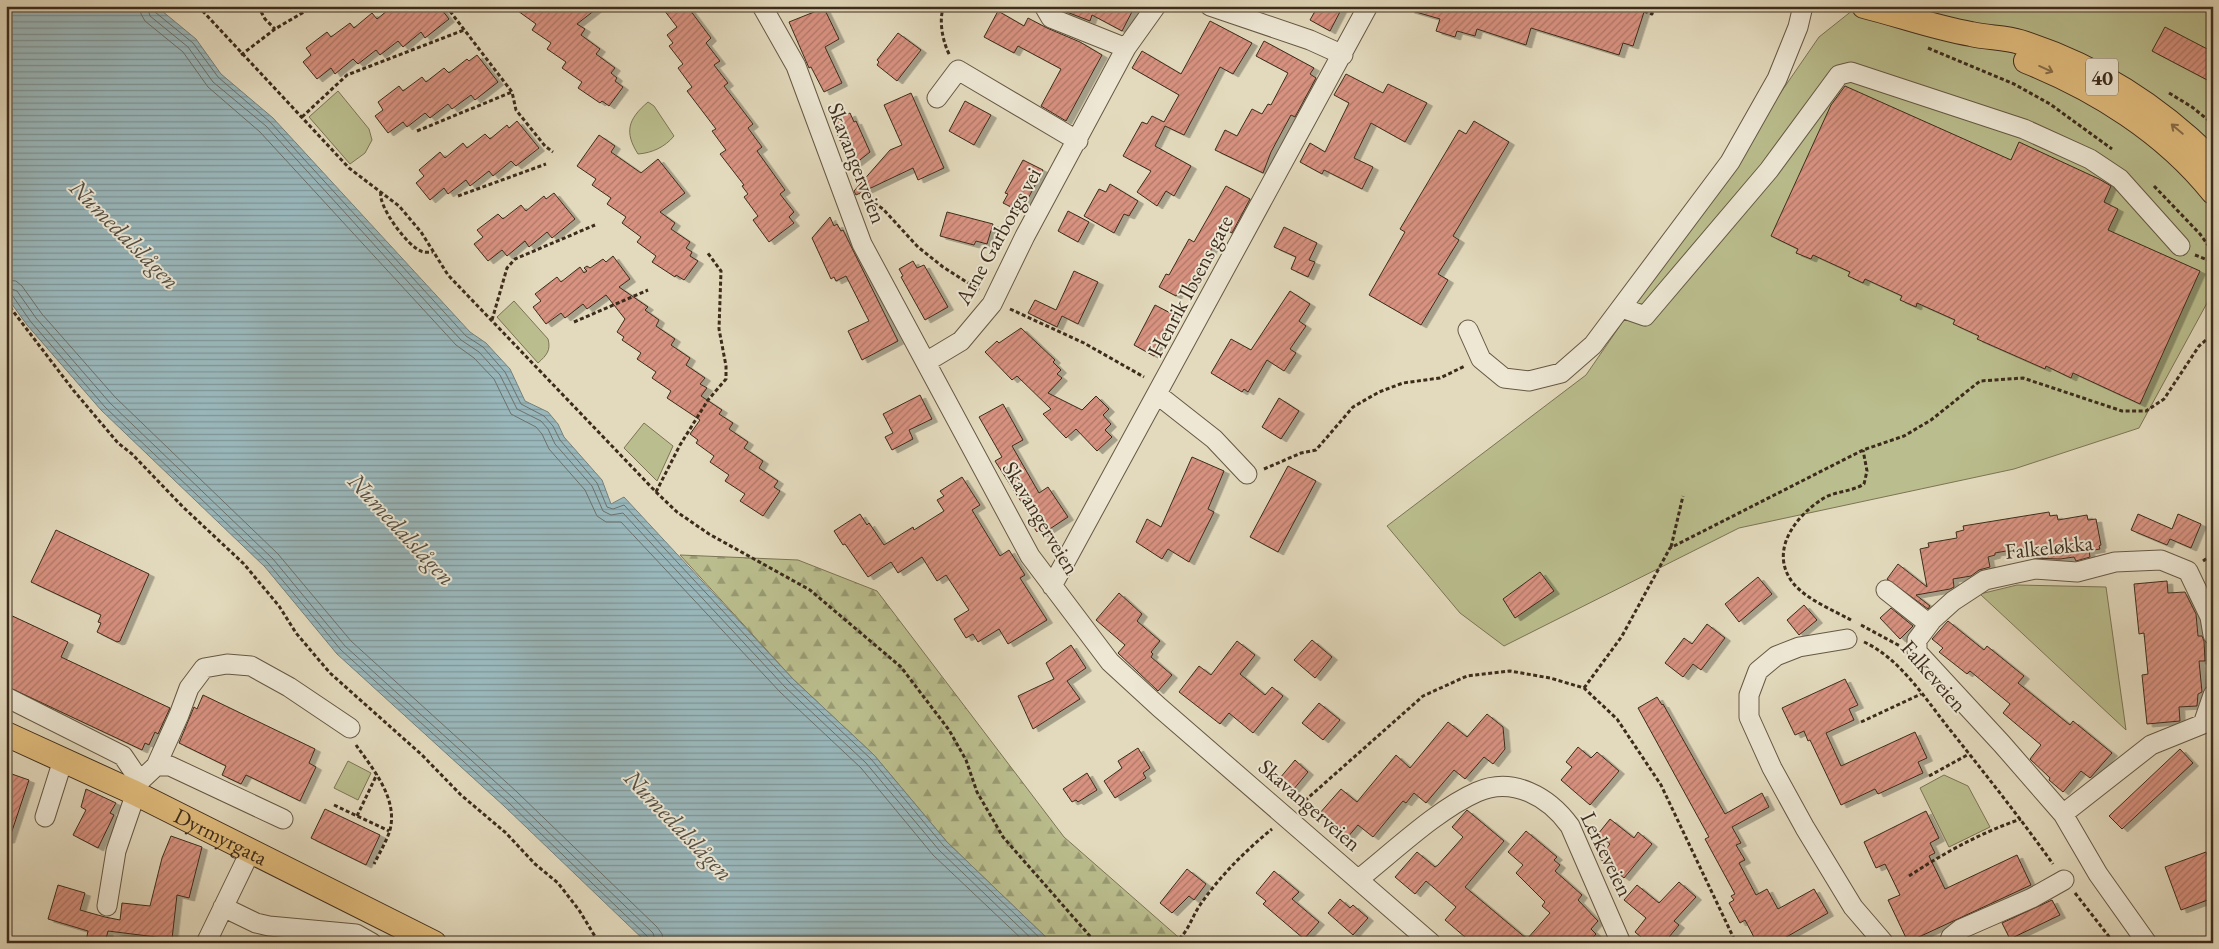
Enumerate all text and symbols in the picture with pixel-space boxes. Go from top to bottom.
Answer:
road number: 40 [2086,58,2118,96]
one-way arrow [2038,65,2053,75]
street label: Skavangerveien [821,98,893,228]
one-way arrow [2170,123,2183,134]
street label: Arne Garborgs vei [948,162,1048,311]
water label: Numedalslågen [63,172,187,296]
street label: Henrik Ibsens gate [1140,210,1240,362]
street label: Skavangerveien [996,456,1086,580]
water label: Numedalslågen [341,465,462,592]
street label: Falkeløkka [2003,528,2095,566]
street label: Falkeveien [1895,634,1974,719]
street label: Skavangerveien [1252,752,1368,858]
water label: Numedalslågen [617,762,740,887]
street label: Dyrmyrgata [169,801,273,872]
street label: Lerkeveien [1574,807,1640,902]

